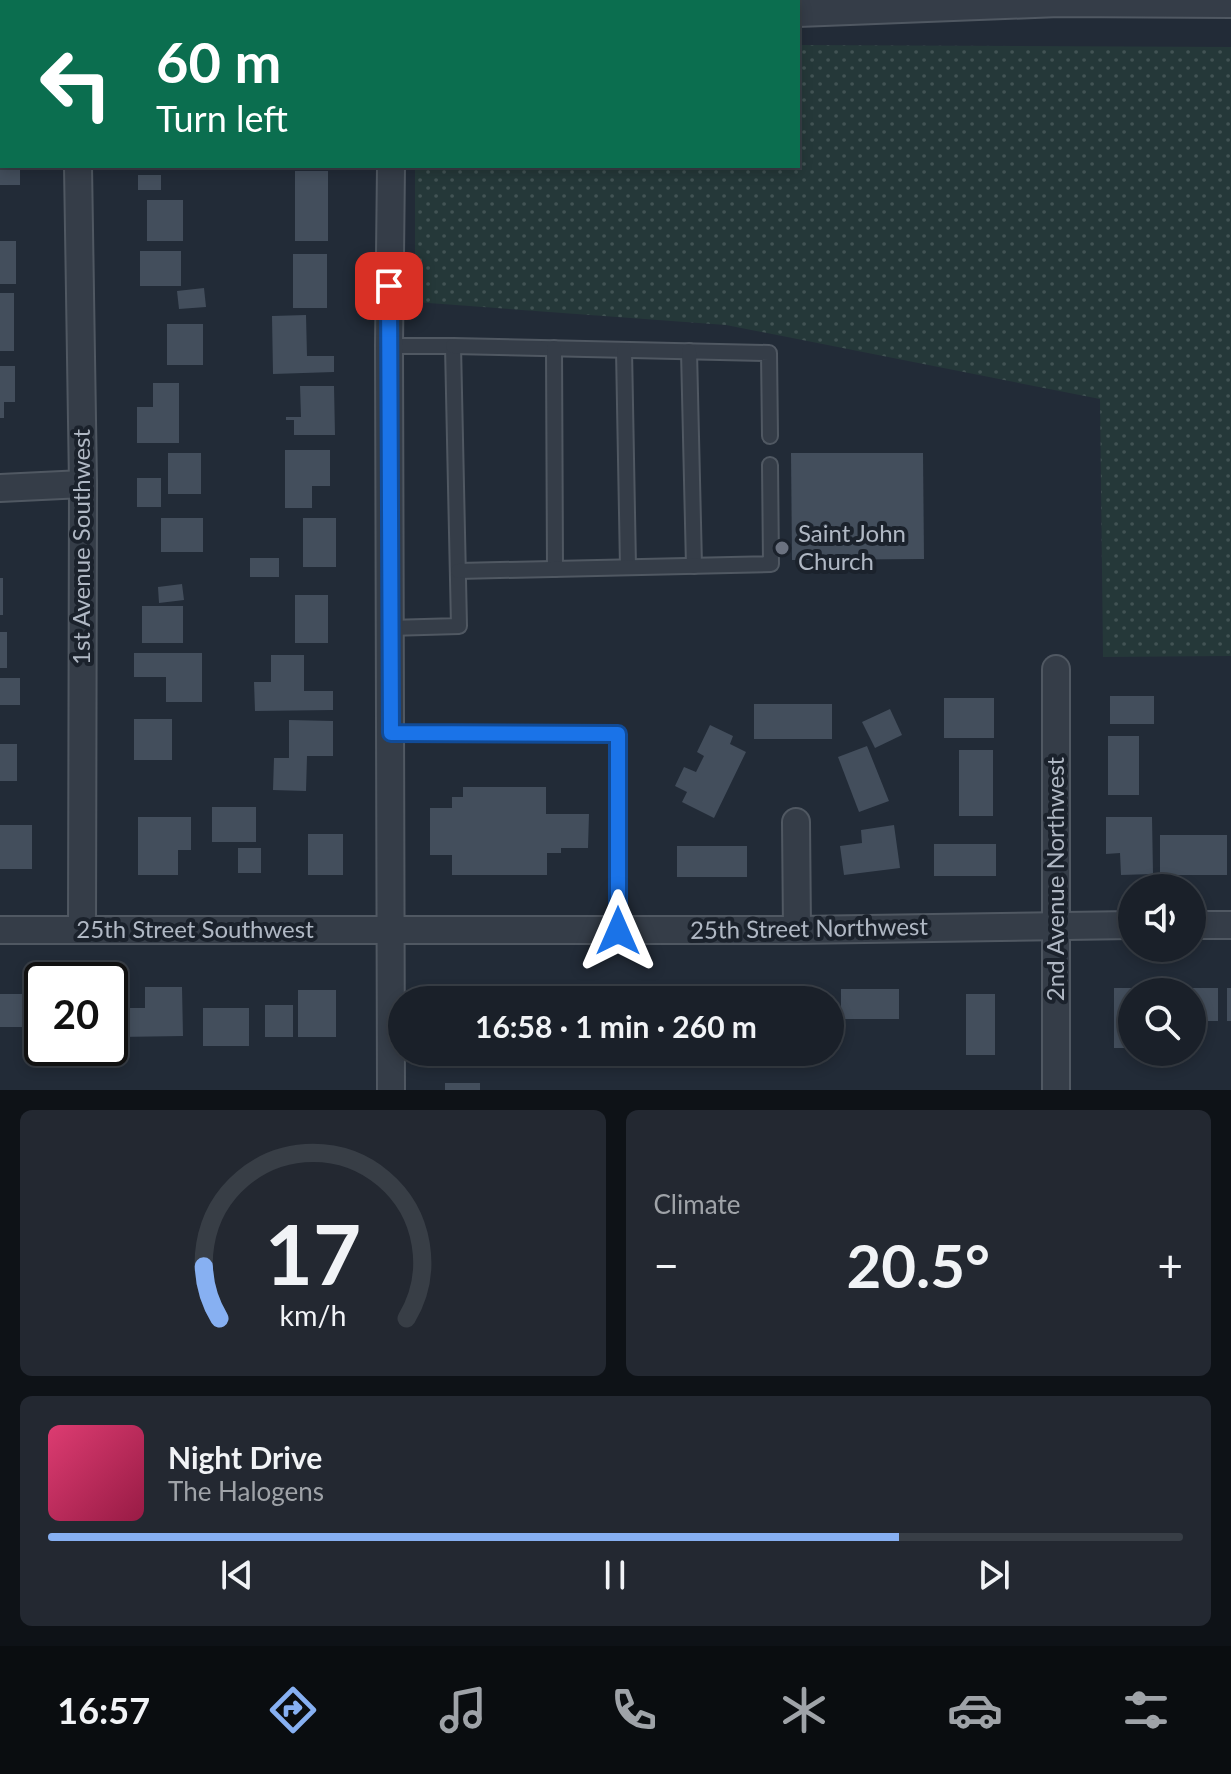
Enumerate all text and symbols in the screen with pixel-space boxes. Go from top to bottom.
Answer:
text: 60 m [156,28,281,95]
icon: left [24,32,128,136]
text: Turn left [156,96,288,140]
pin [355,252,423,320]
icon: arrive [367,264,411,308]
street label: 1st Avenue Southwest [66,429,95,665]
place label: Saint John Church [798,518,906,575]
marker: Saint John Church [773,539,791,557]
street label: 2nd Avenue Northwest [1040,756,1069,1001]
map controls [1118,874,1206,1066]
button: sound [1118,874,1206,962]
position arrow [576,889,660,973]
street label: 25th Street Northwest [690,911,929,944]
street label: 25th Street Southwest [76,914,314,943]
speed limit sign: 20 [24,962,128,1066]
button: search [1118,978,1206,1066]
text: 16:58 · 1 min · 260 m [475,1008,757,1044]
text: Climate [654,1188,740,1220]
text: 17 [265,1203,361,1303]
text: 20.5° [846,1229,990,1301]
text: − [654,1239,679,1291]
text: + [1157,1239,1183,1291]
text: km/h [279,1298,346,1332]
text: Night Drive [168,1439,322,1475]
text: The Halogens [168,1475,324,1507]
icon: previous [215,1553,259,1597]
icon: pause [593,1553,637,1597]
icon: next [972,1553,1016,1597]
icon: directions [265,1682,321,1738]
icon: music [435,1682,491,1738]
icon: phone [606,1682,662,1738]
icon: climate [776,1682,832,1738]
icon: car [947,1682,1003,1738]
icon: filters [1118,1682,1174,1738]
text: 16:57 [57,1688,150,1732]

